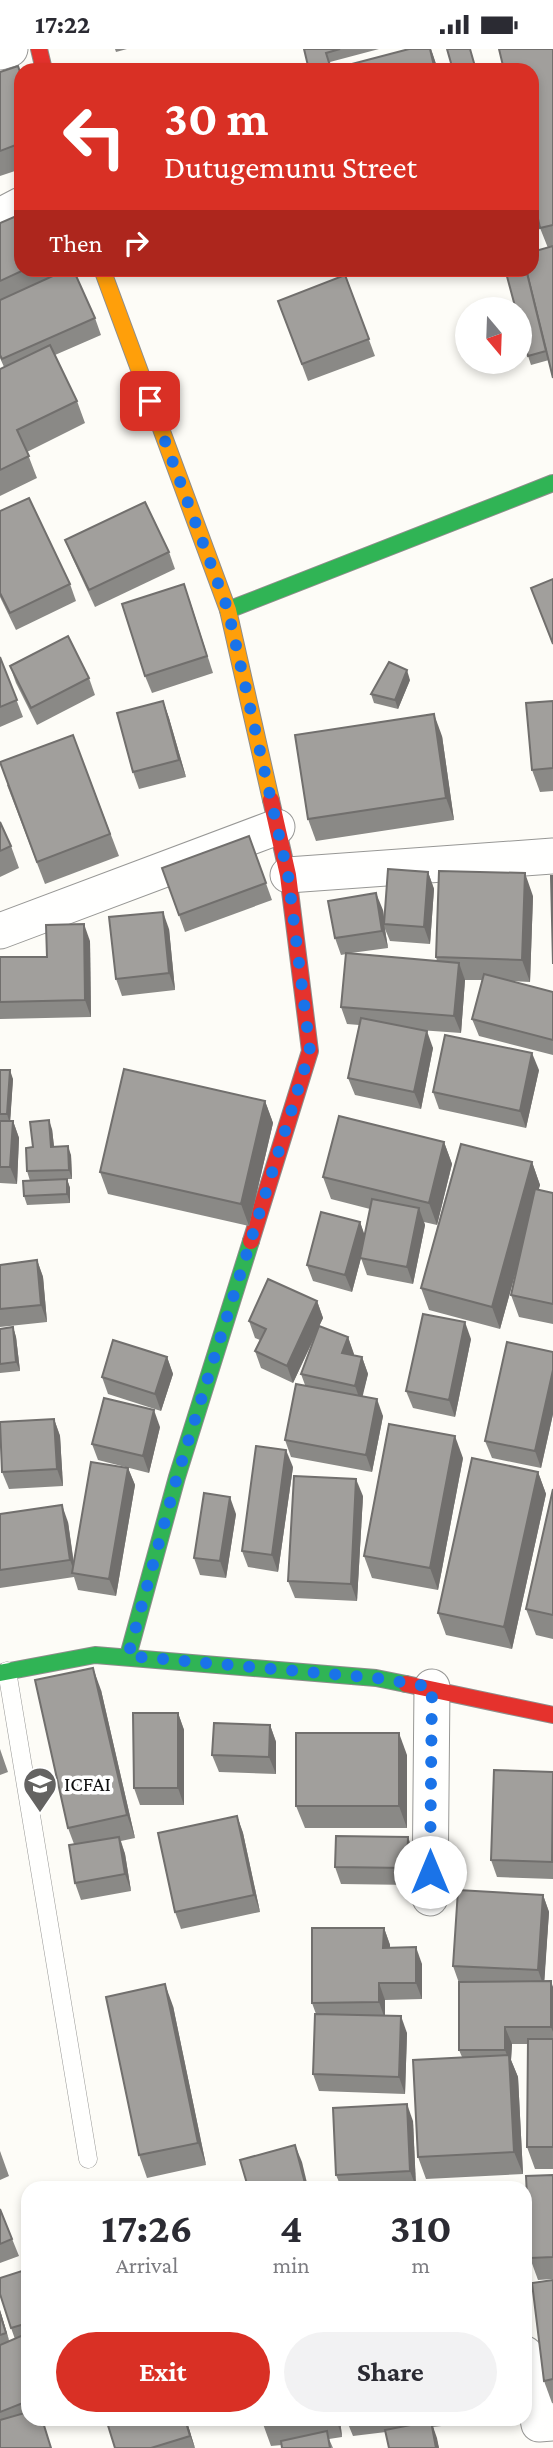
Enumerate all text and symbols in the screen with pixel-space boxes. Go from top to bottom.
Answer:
text: 17:22 [35,10,90,39]
icon: left [49,91,140,182]
text: 30 m [164,91,269,146]
text: Dutugemunu Street [164,149,417,185]
icon: right [117,224,155,262]
text: Then [49,229,103,258]
north arrow [455,297,532,375]
map controls [455,297,532,374]
pin [120,371,180,431]
icon: arrive [131,382,169,420]
school or university icon: ICFAI [21,1765,59,1814]
place label: ICFAI [64,1772,111,1796]
position arrow [393,1835,467,1909]
text: 17:26 [101,2204,193,2251]
text: 4 [280,2204,303,2251]
text: 310 [390,2204,452,2251]
text: Arrival [116,2252,178,2278]
text: min [273,2252,310,2278]
text: m [412,2252,430,2278]
button: Exit [56,2332,270,2412]
button: Share [284,2332,497,2412]

